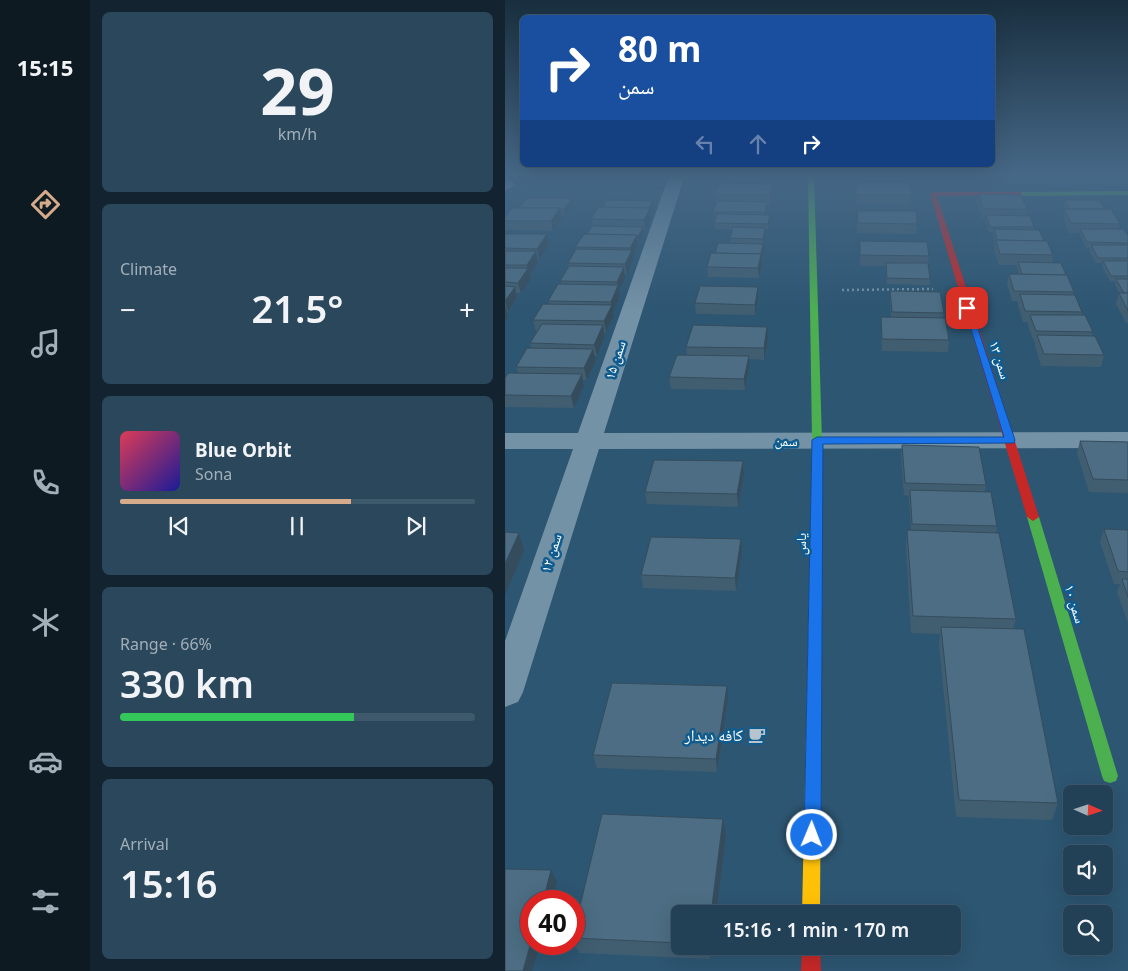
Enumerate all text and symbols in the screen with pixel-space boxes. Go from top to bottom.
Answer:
text: 80 m [618,25,701,72]
icon: right [535,35,600,100]
text: 29 [260,46,335,134]
text: 15:15 [17,52,73,82]
text: سمن [618,70,654,100]
text: km/h [278,123,317,145]
icon: left [691,130,719,158]
icon: ahead [744,130,772,158]
icon: right [797,130,825,158]
icon: directions [28,187,63,222]
text: Climate [120,258,177,280]
text: 21.5° [252,282,343,334]
pin [946,287,988,329]
text: − [120,290,136,328]
text: + [459,290,475,328]
icon: arrive [953,294,981,322]
icon: music [28,326,63,361]
street label: سمن ۱۵ [599,338,630,382]
street label: سمن ۱۳ [985,338,1016,382]
street label: سمن [774,431,798,450]
text: Blue Orbit [195,437,291,463]
text: Sona [195,463,232,485]
icon: phone [28,465,63,500]
icon: previous [165,512,193,540]
icon: pause [283,512,311,540]
icon: next [402,512,430,540]
street label: سمن ۱۲ [535,531,566,575]
street label: یاس [791,532,810,555]
street label: سمن ۱۰ [1061,582,1090,625]
icon: climate [28,605,63,640]
text: Range · 66% [120,633,212,655]
text: 330 km [120,657,254,709]
place label: کافه دیدار [684,724,743,746]
cafe icon: کافه دیدار [747,725,767,745]
icon: car [28,744,63,779]
north arrow [1063,785,1113,835]
map controls [1063,785,1113,955]
position arrow [785,808,837,860]
text: Arrival [120,833,169,855]
button: sound [1063,845,1113,895]
text: 15:16 [120,857,217,909]
icon: filters [28,884,63,919]
speed limit sign: 40 [520,890,585,955]
button: search [1063,905,1113,955]
text: 15:16 · 1 min · 170 m [723,917,909,943]

